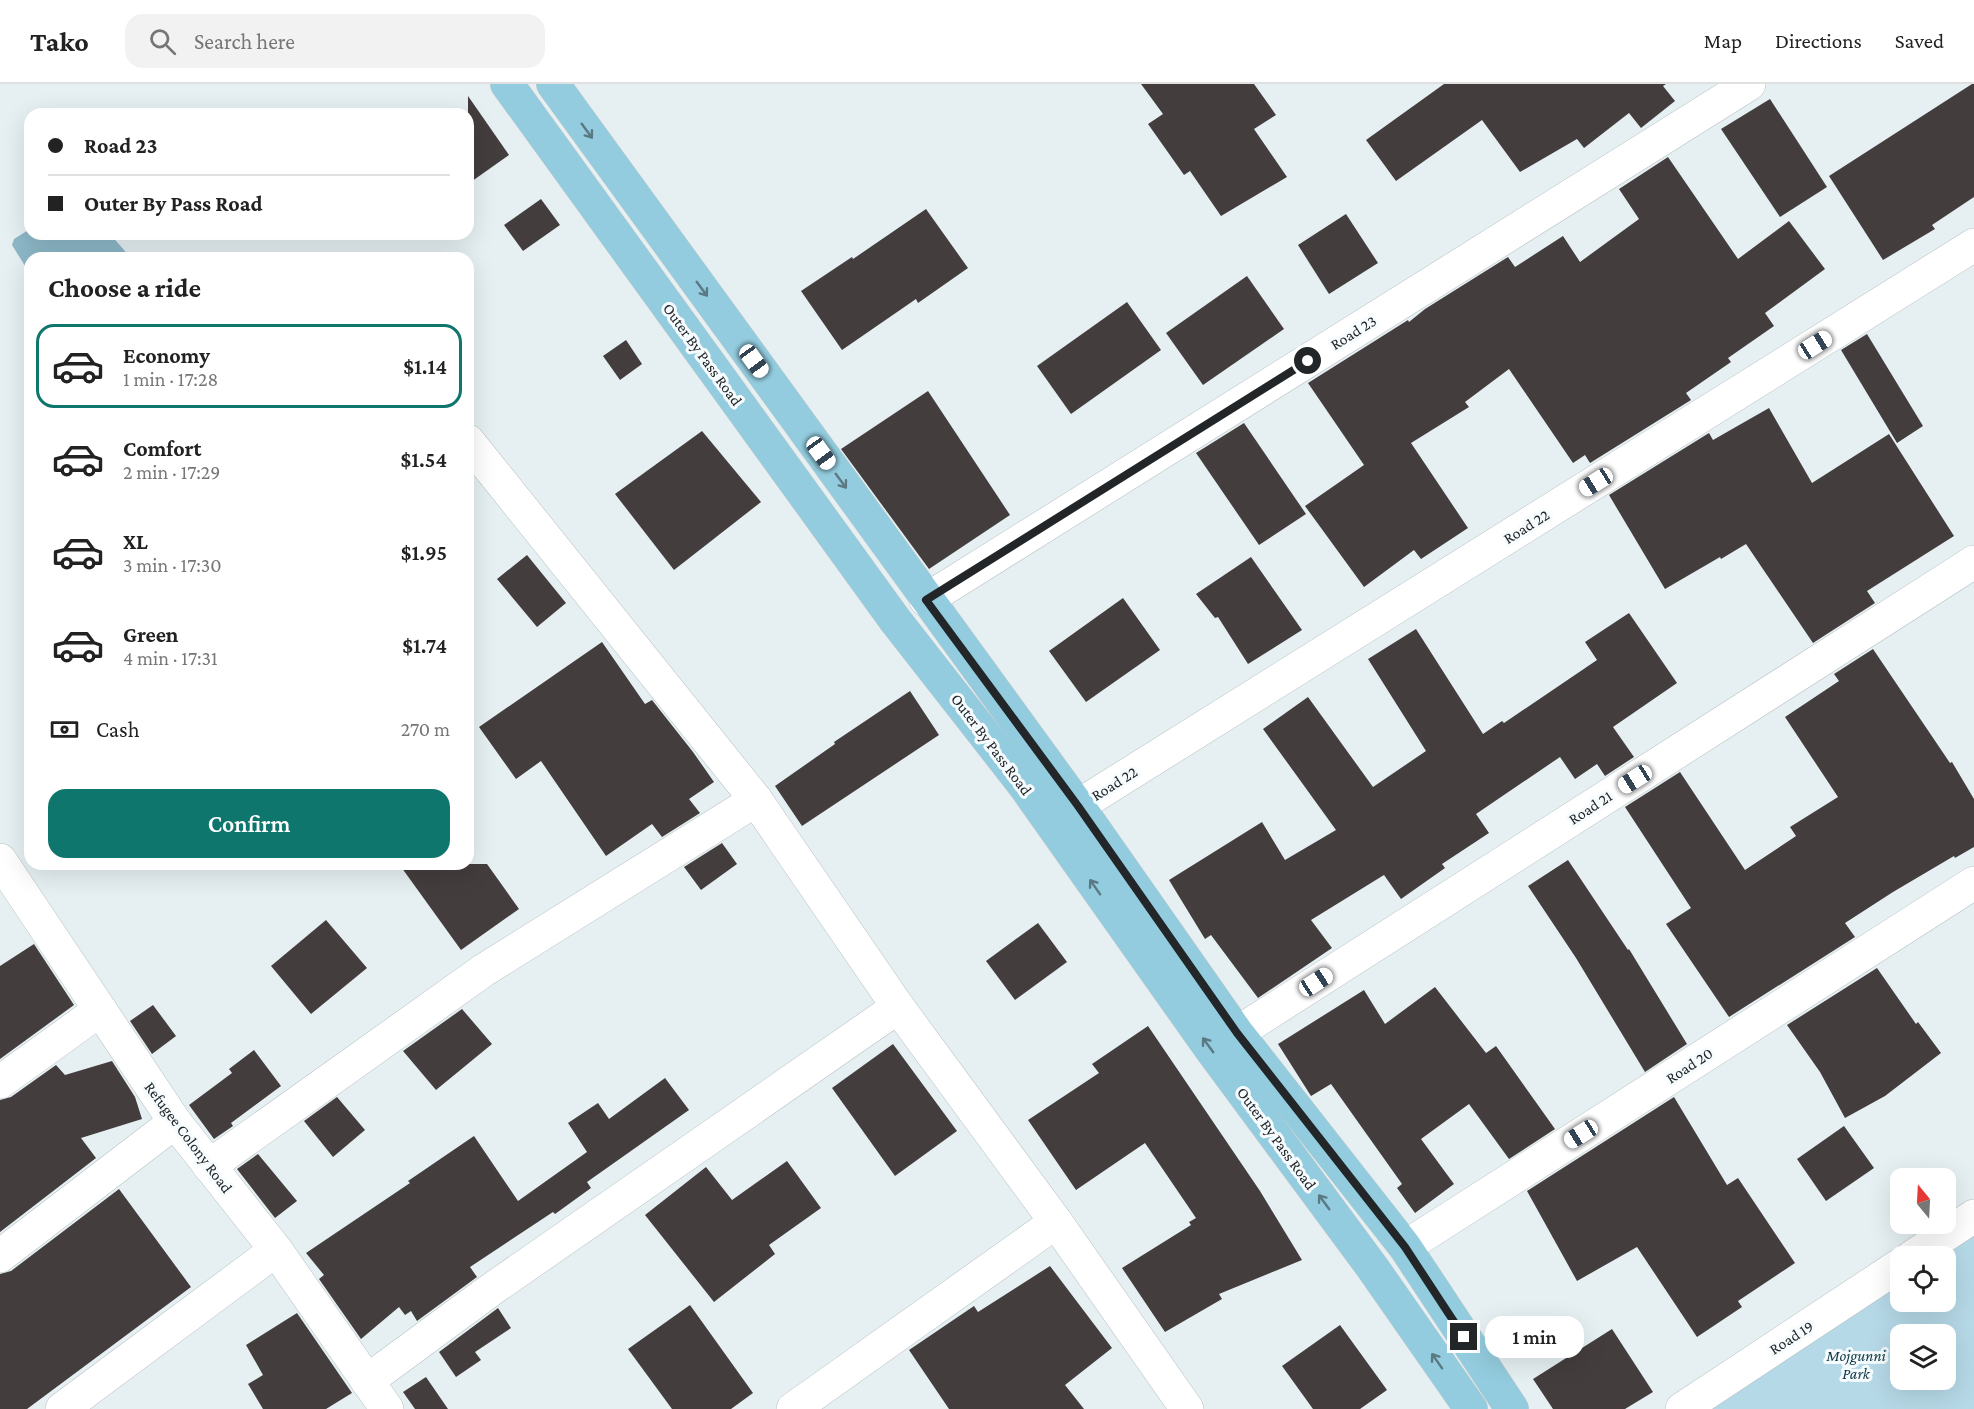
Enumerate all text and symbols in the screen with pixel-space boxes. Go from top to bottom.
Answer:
search box [125,14,545,68]
icon: search [146,25,179,58]
text: Tako [30,26,89,57]
text: Search here [194,29,295,54]
text: Map [1704,29,1742,53]
text: Directions [1775,29,1862,53]
text: Saved [1895,29,1944,53]
one-way arrow [581,123,593,139]
text: Road 23 [84,133,157,158]
text: Outer By Pass Road [84,191,262,216]
text: Choose a ride [48,273,201,303]
one-way arrow [696,280,708,296]
street label: Outer By Pass Road [659,300,746,410]
street label: Road 23 [1327,312,1379,353]
car [1795,328,1835,362]
icon: car [51,339,105,393]
car [736,341,772,381]
text: Economy [123,343,210,368]
route start [1294,347,1321,374]
text: $1.14 [403,354,447,379]
text: 1 min · 17:28 [123,368,218,390]
icon: car [51,432,105,486]
car [803,433,839,473]
text: Comfort [123,436,201,461]
text: $1.54 [401,447,447,472]
text: 2 min · 17:29 [123,461,220,483]
car [1576,465,1616,499]
one-way arrow [835,472,847,488]
street label: Road 22 [1500,506,1553,547]
icon: car [51,525,105,579]
text: XL [123,529,148,554]
text: $1.95 [401,540,447,565]
text: 3 min · 17:30 [123,554,222,576]
icon: car [51,618,105,672]
text: Green [123,622,179,647]
text: $1.74 [402,633,447,658]
text: 4 min · 17:31 [123,647,218,669]
street label: Outer By Pass Road [947,690,1036,799]
icon: cash [48,713,81,746]
text: Cash [96,717,140,742]
text: 270 m [401,718,450,740]
car [1615,762,1655,796]
street label: Road 22 [1088,763,1141,804]
street label: Road 21 [1565,787,1615,828]
button: Confirm [48,789,450,858]
one-way arrow [1089,879,1101,895]
car [1296,965,1336,999]
one-way arrow [1202,1038,1215,1054]
street label: Road 20 [1663,1044,1716,1087]
street label: Refugee Colony Road [141,1078,236,1197]
street label: Outer By Pass Road [1233,1084,1320,1194]
car [1561,1117,1601,1151]
north arrow [1890,1168,1956,1234]
map controls [1890,1168,1956,1390]
one-way arrow [1318,1195,1331,1211]
button: locate [1890,1246,1956,1312]
callout: 1 min [1485,1316,1584,1358]
street label: Road 19 [1766,1317,1816,1358]
route end [1450,1323,1477,1350]
button: layers [1890,1324,1956,1390]
text: 1 min [1512,1326,1557,1348]
park label: Mojgunni Park [1825,1347,1887,1382]
one-way arrow [1431,1353,1443,1370]

